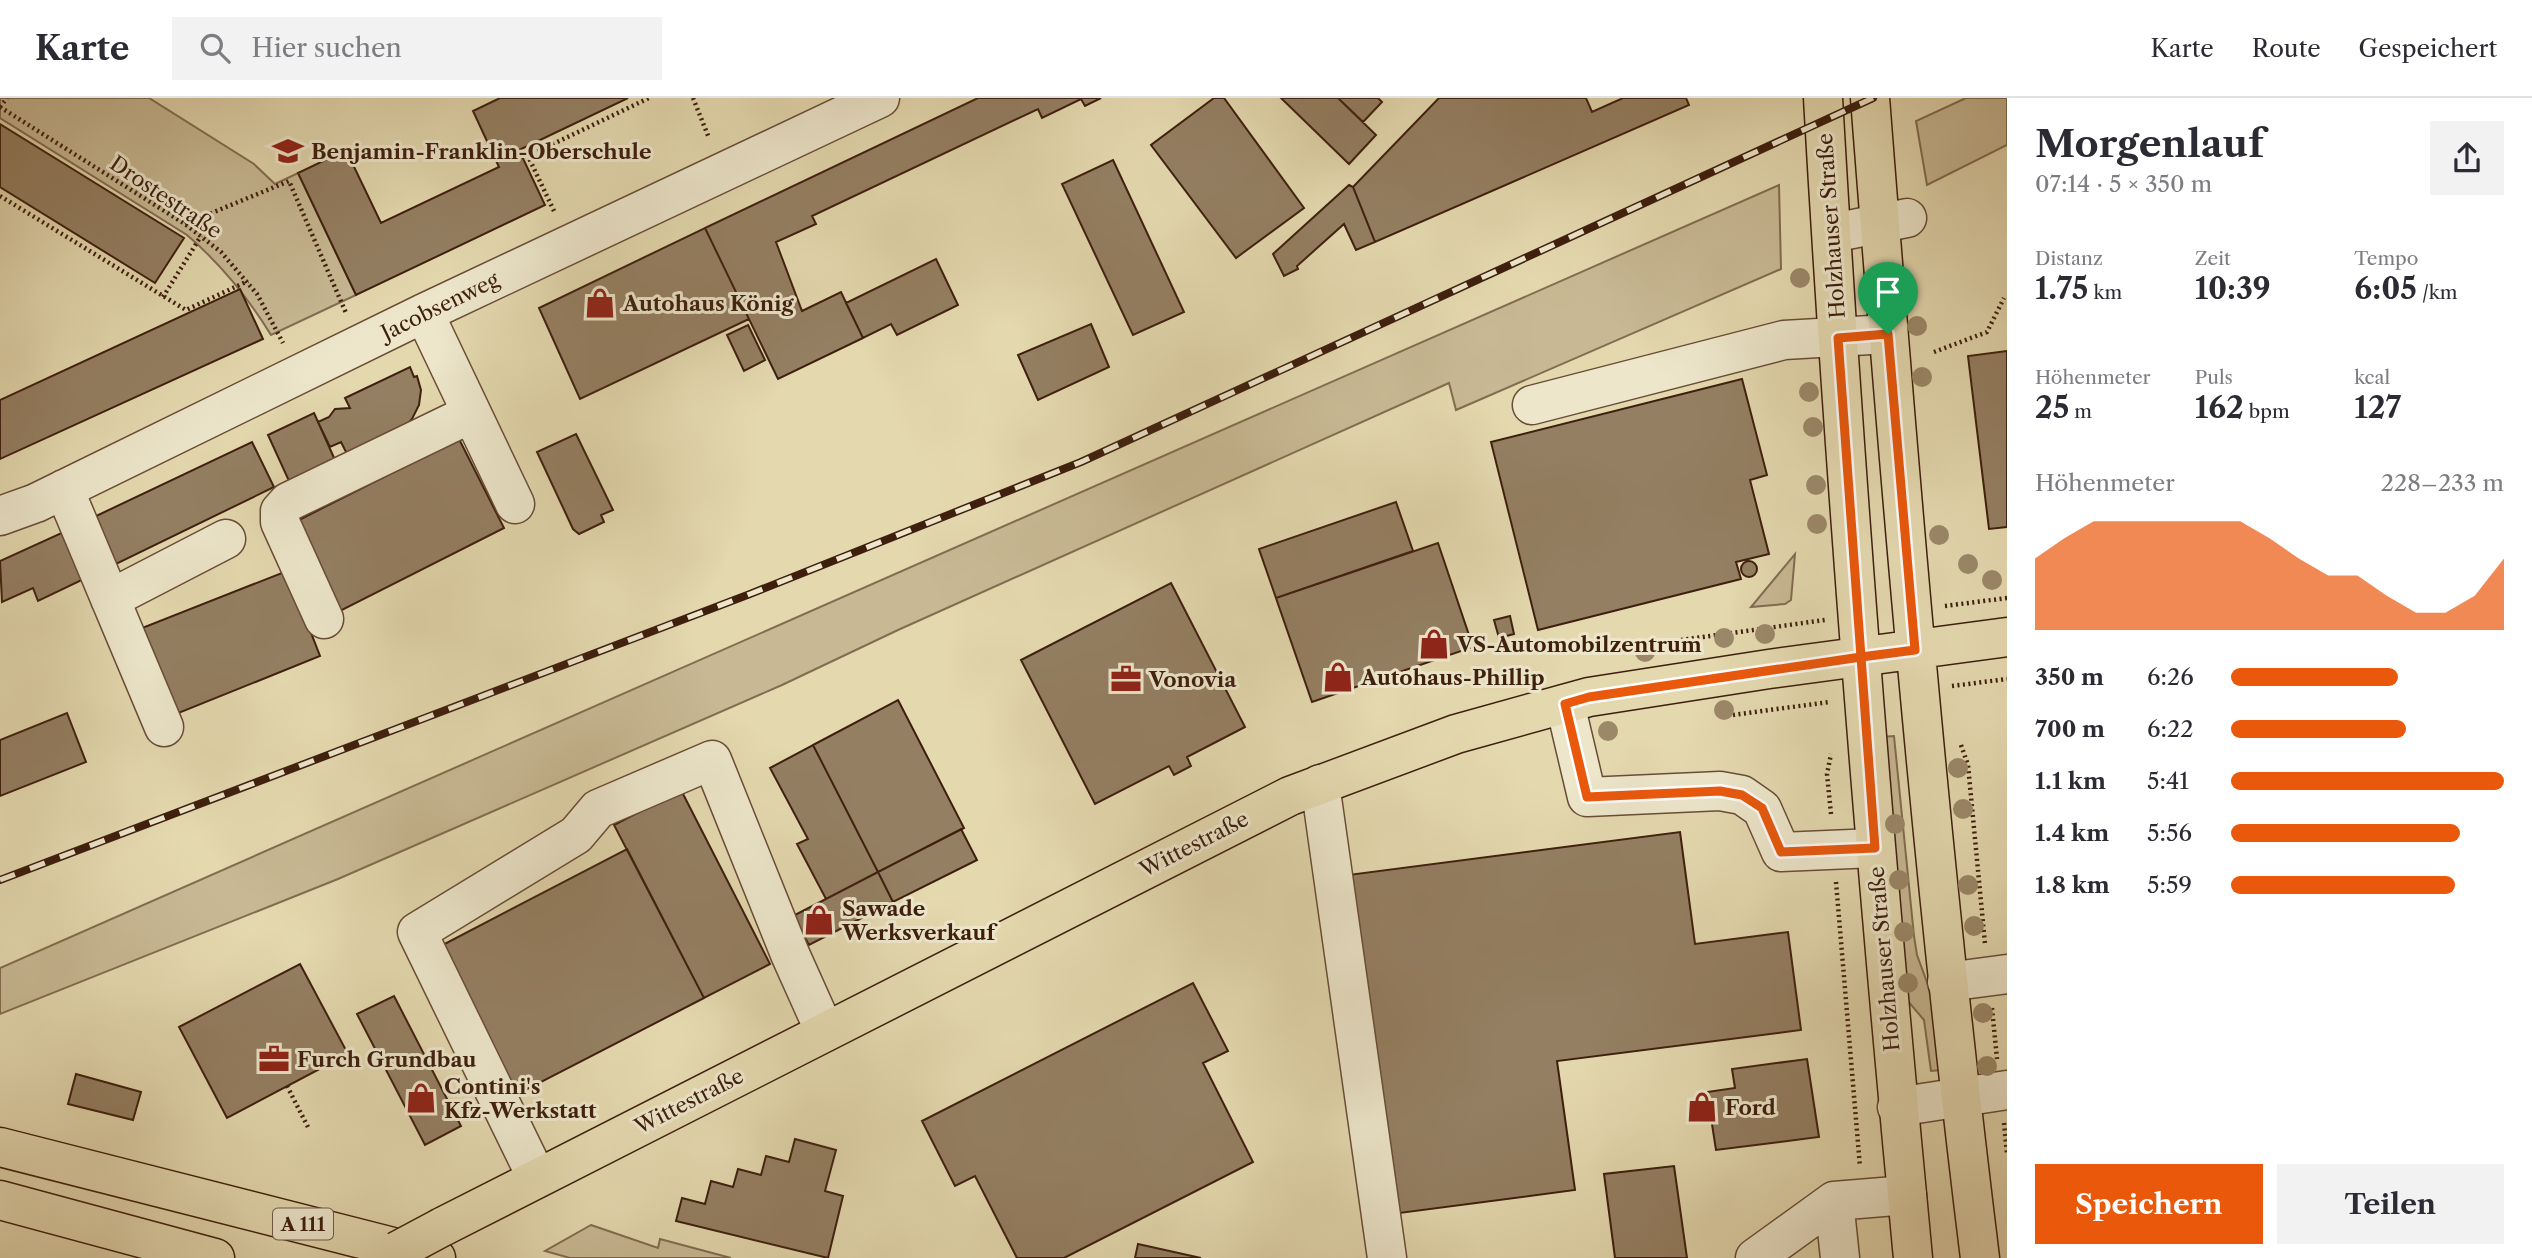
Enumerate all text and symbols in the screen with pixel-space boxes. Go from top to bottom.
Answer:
search box [172,17,662,80]
text: Karte [35,28,130,69]
icon: search [196,29,234,67]
text: Hier suchen [252,32,402,64]
text: Karte [2150,34,2214,63]
text: Route [2252,34,2321,63]
text: Gespeichert [2359,34,2497,63]
text: Morgenlauf [2035,120,2264,167]
button: share [2430,121,2504,195]
street label: Holzhauser Straße [1812,133,1850,319]
school or university icon: Benjamin-Franklin-Oberschule [271,134,305,168]
place label: Benjamin-Franklin-Oberschule [311,139,652,164]
street label: Drostestraße [105,150,227,244]
text: 07:14 · 5 × 350 m [2035,170,2212,198]
text: Distanz [2035,247,2103,270]
text: Zeit [2195,247,2231,270]
text: Tempo [2354,247,2418,270]
pin [1858,262,1918,334]
street label: Jacobsenweg [374,266,504,347]
text: 1.75 [2035,270,2088,307]
text: 10:39 [2195,270,2271,307]
text: 6:05 [2354,270,2417,307]
icon: arrive [1869,273,1907,311]
text: km [2088,281,2122,304]
text: /km [2417,281,2457,304]
shop icon: Autohaus König [583,286,617,320]
place label: Autohaus König [622,291,795,316]
text: Höhenmeter [2035,366,2151,389]
text: Puls [2195,366,2233,389]
text: kcal [2354,366,2390,389]
text: 25 [2035,389,2069,426]
text: 162 [2195,389,2244,426]
text: 127 [2354,389,2401,426]
text: m [2069,400,2092,423]
text: bpm [2244,400,2290,423]
text: Höhenmeter [2035,469,2175,497]
text: 228–233 m [2381,469,2504,497]
shop icon: VS-Automobilzentrum [1417,627,1451,661]
place label: VS-Automobilzentrum [1456,632,1702,657]
shop icon: Autohaus-Phillip [1321,660,1355,694]
office icon: Vonovia [1109,662,1143,696]
text: 350 m [2035,663,2104,691]
text: 6:26 [2147,663,2194,691]
place label: Autohaus-Phillip [1360,665,1545,690]
place label: Vonovia [1148,667,1237,692]
text: 700 m [2035,715,2105,743]
text: 6:22 [2147,715,2193,743]
text: 1.1 km [2035,767,2106,795]
text: 5:41 [2147,767,2189,795]
street label: Wittestraße [1135,806,1253,883]
text: 1.4 km [2035,819,2109,847]
text: 5:56 [2147,819,2192,847]
street label: Holzhauser Straße [1863,865,1905,1053]
text: 1.8 km [2035,871,2110,899]
text: 5:59 [2147,871,2192,899]
place label: Sawade Werksverkauf [841,896,998,945]
shop icon: Sawade Werksverkauf [802,903,836,937]
office icon: Furch Grundbau [257,1042,291,1076]
place label: Furch Grundbau [297,1047,477,1072]
street label: Wittestraße [630,1063,748,1140]
place label: Contini's Kfz-Werkstatt [444,1074,597,1123]
shop icon: Contini's Kfz-Werkstatt [404,1081,438,1115]
shop icon: Ford [1685,1090,1719,1124]
place label: Ford [1725,1095,1776,1120]
button: Speichern [2035,1164,2263,1244]
button: Teilen [2277,1164,2504,1244]
road number: A 111 [273,1208,333,1240]

